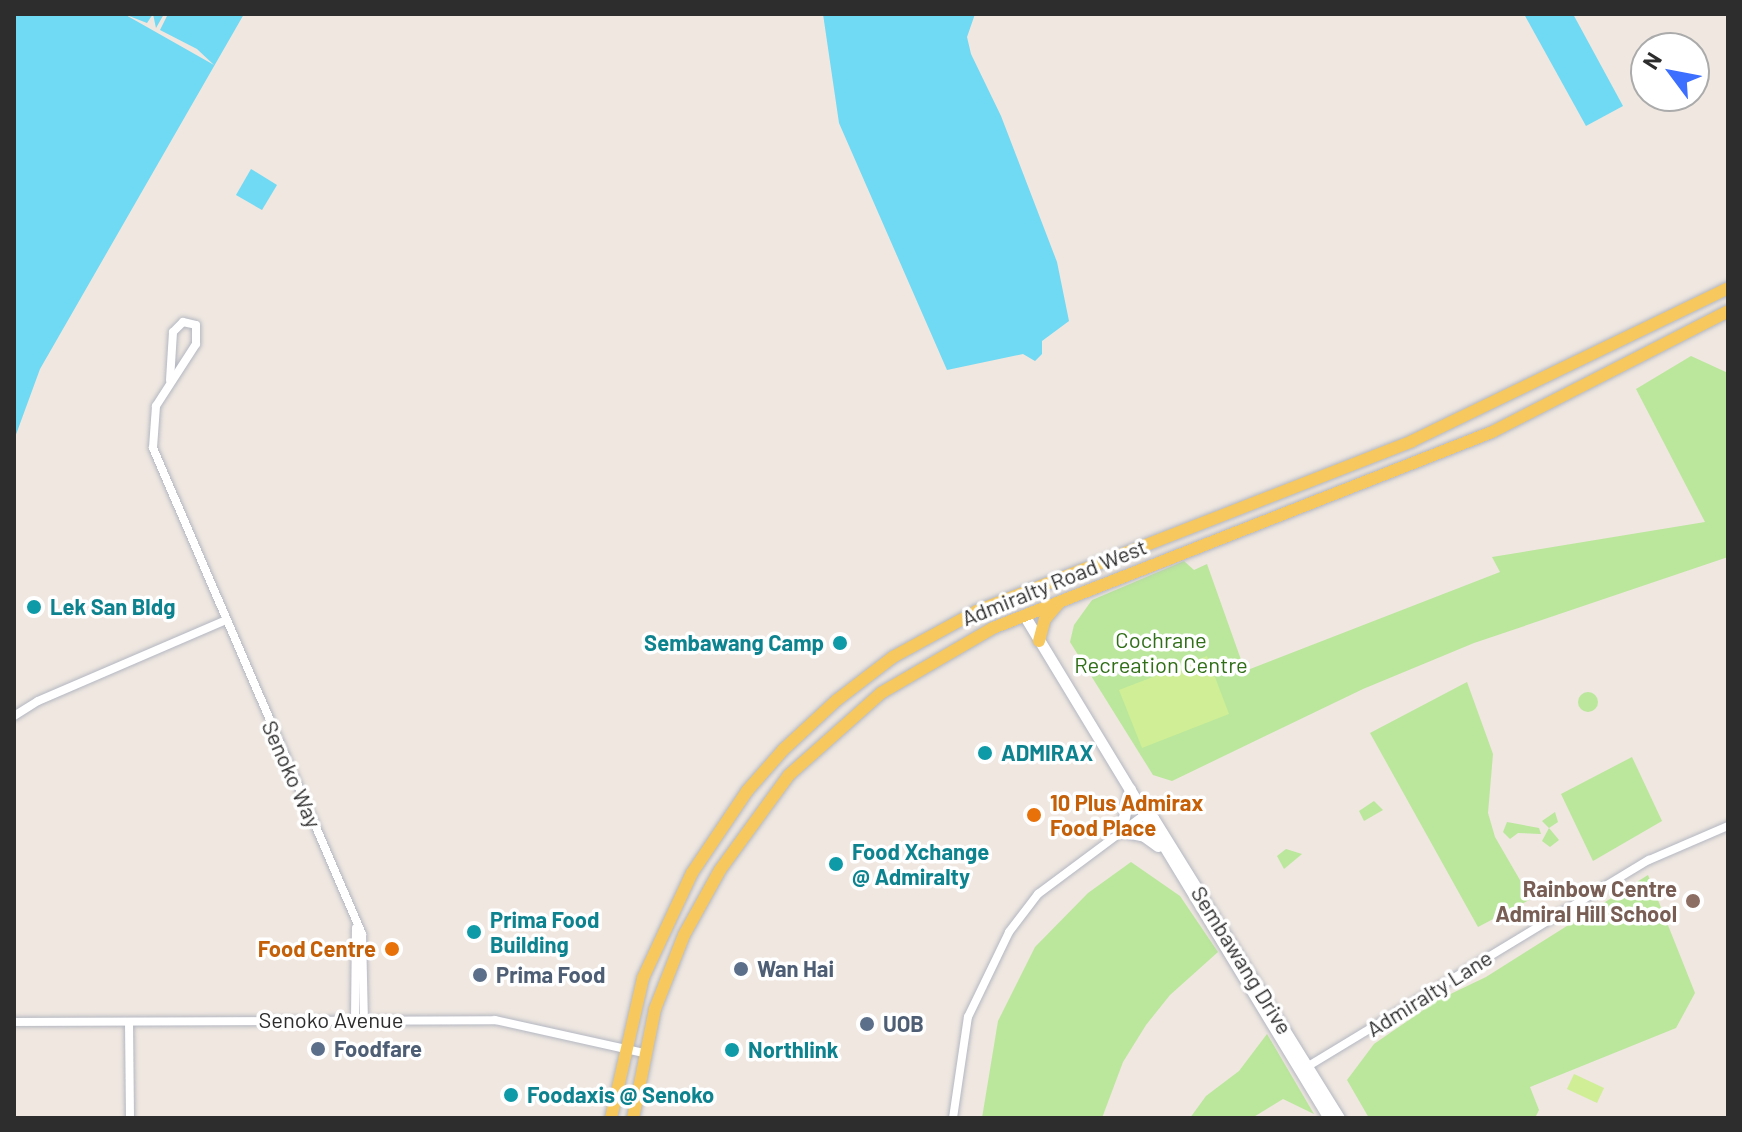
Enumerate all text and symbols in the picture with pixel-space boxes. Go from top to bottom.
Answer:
north arrow [1630,32,1710,112]
text: N [1636,47,1666,73]
street label: Admiralty Road West [958,533,1150,631]
place label: Lek San Bldg [50,594,175,620]
marker: Lek San Bldg [25,598,43,616]
park label: Cochrane Recreation Centre [1074,626,1248,678]
place label: Sembawang Camp [644,630,824,656]
marker: Sembawang Camp [831,634,849,652]
street label: Senoko Way [257,716,327,832]
place label: ADMIRAX [1001,740,1093,766]
marker: ADMIRAX [976,744,994,762]
place label: 10 Plus Admirax Food Place [1050,789,1203,840]
marker: 10 Plus Admirax Food Place [1025,806,1043,824]
place label: Food Xchange @ Admiralty [852,838,989,890]
marker: Food Xchange @ Admiralty [827,855,845,873]
place label: Rainbow Centre Admiral Hill School [1495,875,1677,926]
street label: Sembawang Drive [1186,881,1298,1039]
marker: Rainbow Centre Admiral Hill School [1684,892,1702,910]
place label: Prima Food Building [490,906,600,958]
marker: Prima Food Building [465,923,483,941]
place label: Food Centre [258,936,376,962]
marker: Food Centre [383,940,401,958]
street label: Admiralty Lane [1361,944,1497,1042]
place label: Wan Hai [757,956,834,982]
marker: Wan Hai [732,960,750,978]
place label: Prima Food [496,962,606,988]
marker: Prima Food [471,966,489,984]
street label: Senoko Avenue [258,1007,404,1033]
place label: UOB [883,1011,924,1037]
marker: UOB [858,1015,876,1033]
place label: Foodfare [334,1036,422,1062]
place label: Northlink [748,1037,839,1063]
marker: Foodfare [309,1040,327,1058]
marker: Northlink [723,1041,741,1059]
place label: Foodaxis @ Senoko [527,1082,714,1108]
marker: Foodaxis @ Senoko [502,1086,520,1104]

